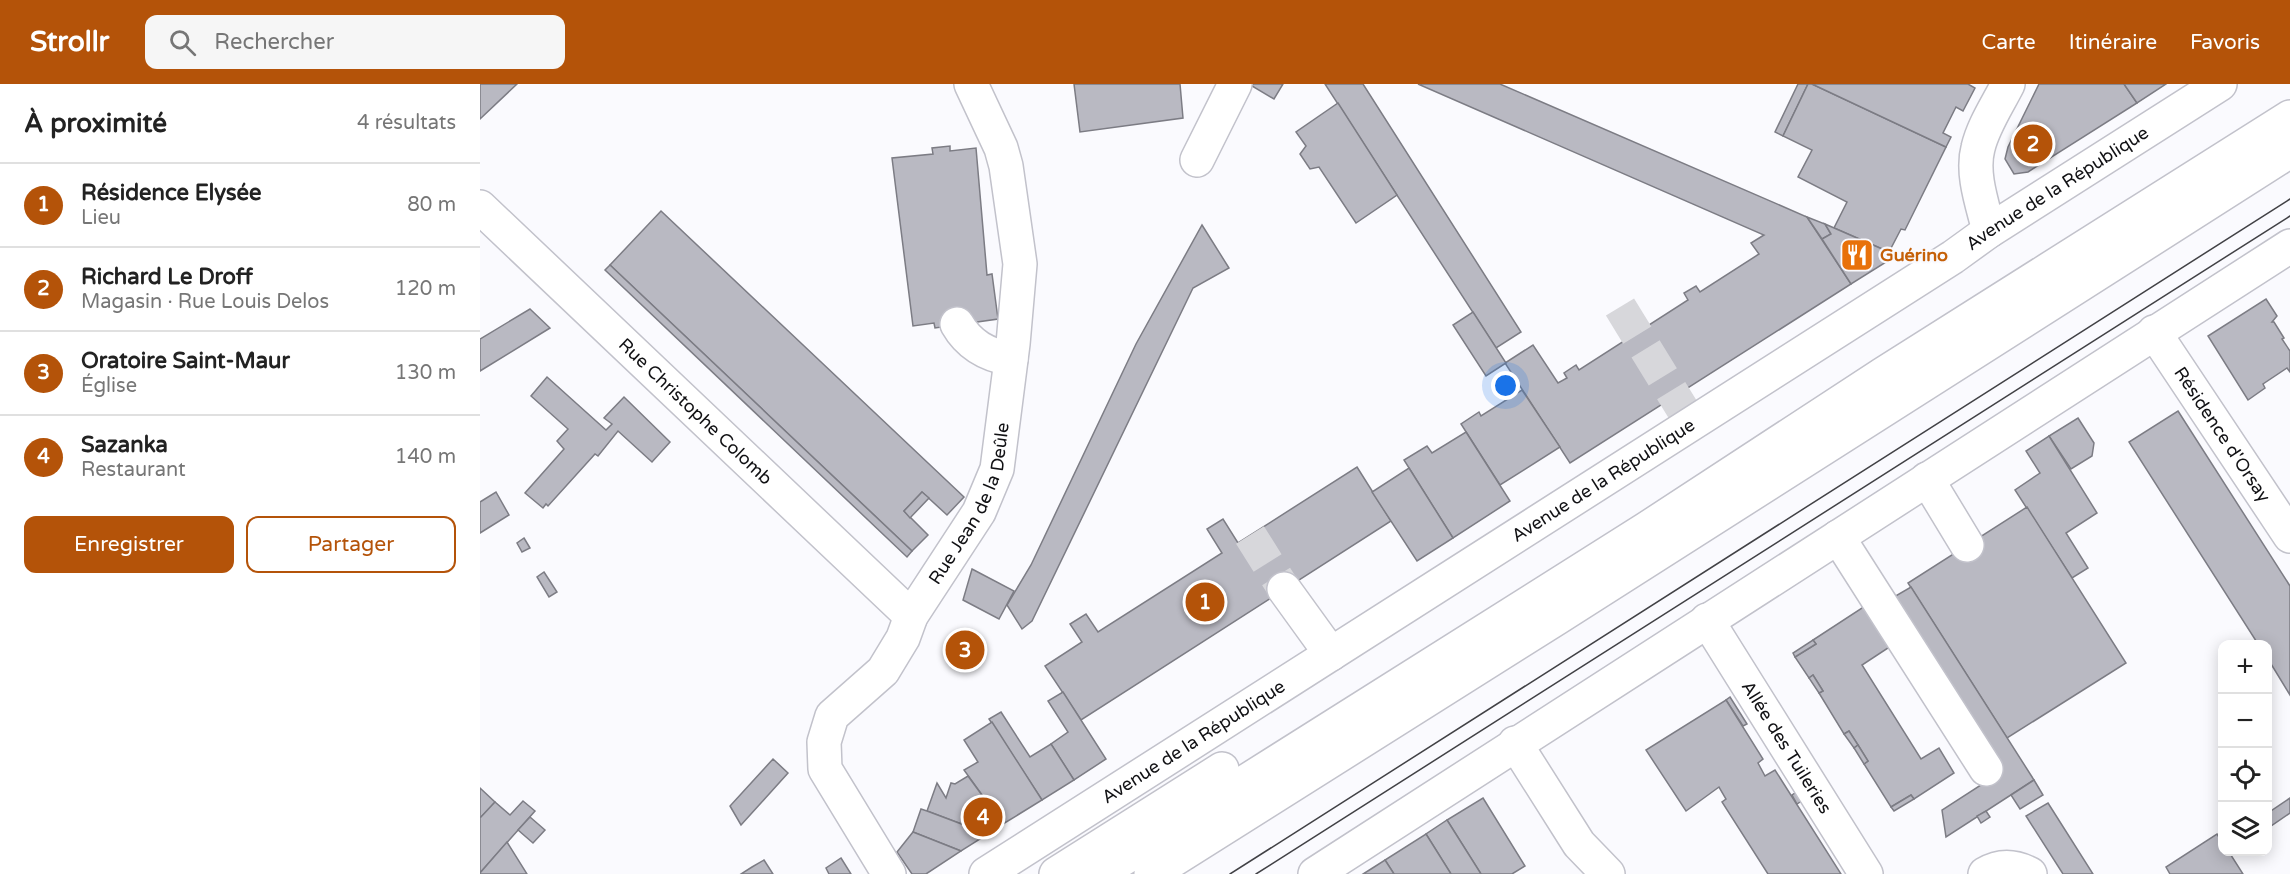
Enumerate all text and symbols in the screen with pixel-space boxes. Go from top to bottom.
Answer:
search box [145,15,565,69]
text: Strollr [30,25,109,59]
icon: search [166,26,199,59]
text: Rechercher [214,29,334,55]
text: Carte [1982,30,2036,55]
text: Itinéraire [2069,30,2157,55]
text: Favoris [2190,30,2260,55]
text: À proximité [24,108,167,139]
text: 4 résultats [357,111,456,135]
street label: Avenue de la République [1962,121,2153,255]
pin: 2 [2014,122,2052,166]
text: Résidence Elysée [81,180,262,206]
text: 1 [37,193,50,217]
text: 80 m [407,193,456,217]
text: Lieu [81,206,121,230]
restaurant icon: Guérino [1839,237,1875,273]
place label: Guérino [1880,244,1948,266]
text: Richard Le Droff [81,264,253,290]
text: 2 [37,277,50,301]
text: 120 m [395,277,456,301]
text: Magasin · Rue Louis Delos [81,290,329,314]
street label: Rue Christophe Colomb [614,333,777,489]
text: Oratoire Saint-Maur [81,348,290,374]
text: 3 [37,361,50,385]
text: 130 m [395,361,456,385]
street label: Résidence d'Orsay [2169,362,2275,507]
your location [1491,371,1520,400]
text: Église [81,374,137,398]
street label: Avenue de la République [1507,414,1699,547]
street label: Rue Jean de la Deûle [924,421,1014,589]
text: Sazanka [81,432,168,458]
text: 4 [37,445,50,469]
text: 140 m [395,445,456,469]
text: Restaurant [81,458,186,482]
button: Enregistrer [24,516,234,573]
button: Partager [246,516,456,573]
pin: 1 [1186,580,1224,624]
pin: 3 [946,628,984,672]
map controls [2218,640,2272,856]
button: + [2218,640,2272,694]
street label: Avenue de la République [1098,675,1289,808]
street label: Allée des Tuileries [1737,677,1836,818]
button: − [2218,694,2272,748]
button: locate [2218,748,2272,802]
pin: 4 [964,794,1002,840]
button: layers [2218,802,2272,856]

